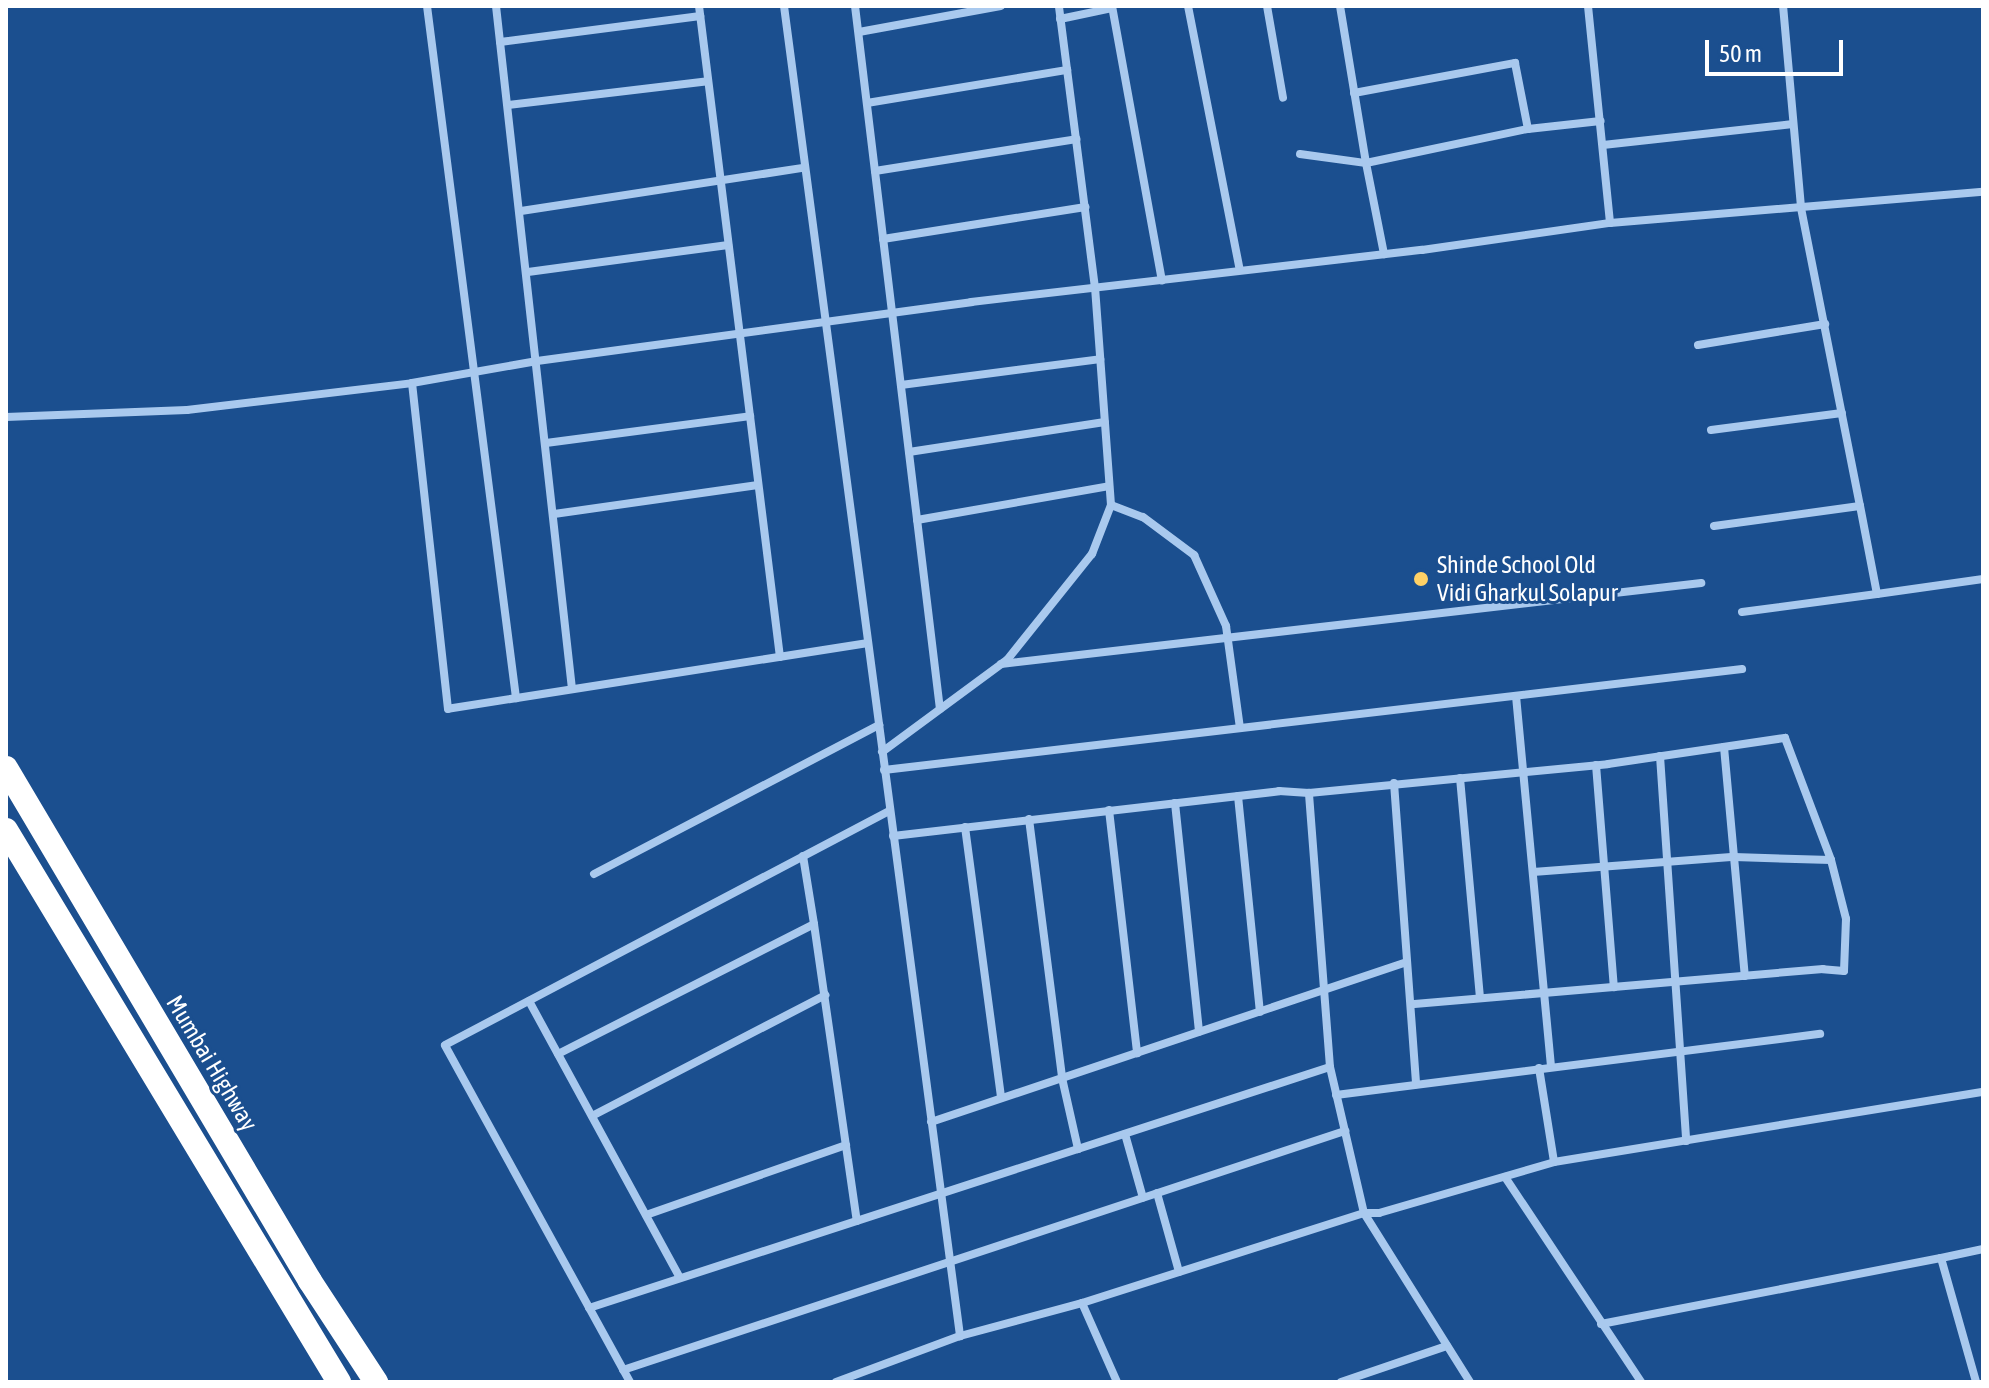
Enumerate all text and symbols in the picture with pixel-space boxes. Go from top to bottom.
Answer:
scale bar [1709,24,1847,74]
text: 50 m [1719,40,1762,67]
place label: Shinde School Old Vidi Gharkul Solapur [1437,551,1618,607]
marker: Shinde School Old Vidi Gharkul Solapur [1412,570,1430,588]
street label: Mumbai Highway [160,990,264,1136]

